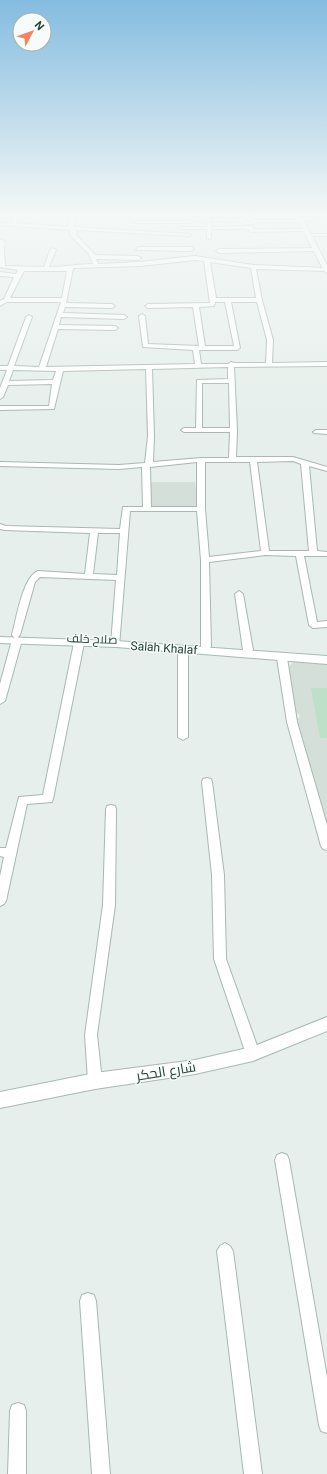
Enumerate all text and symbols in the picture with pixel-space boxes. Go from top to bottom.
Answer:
north arrow [12,12,52,52]
text: N [32,19,47,33]
street label: صلاح خلف [66,631,118,648]
street label: Salah Khalaf [130,639,199,657]
street label: شارع الحكر [134,1058,197,1085]

